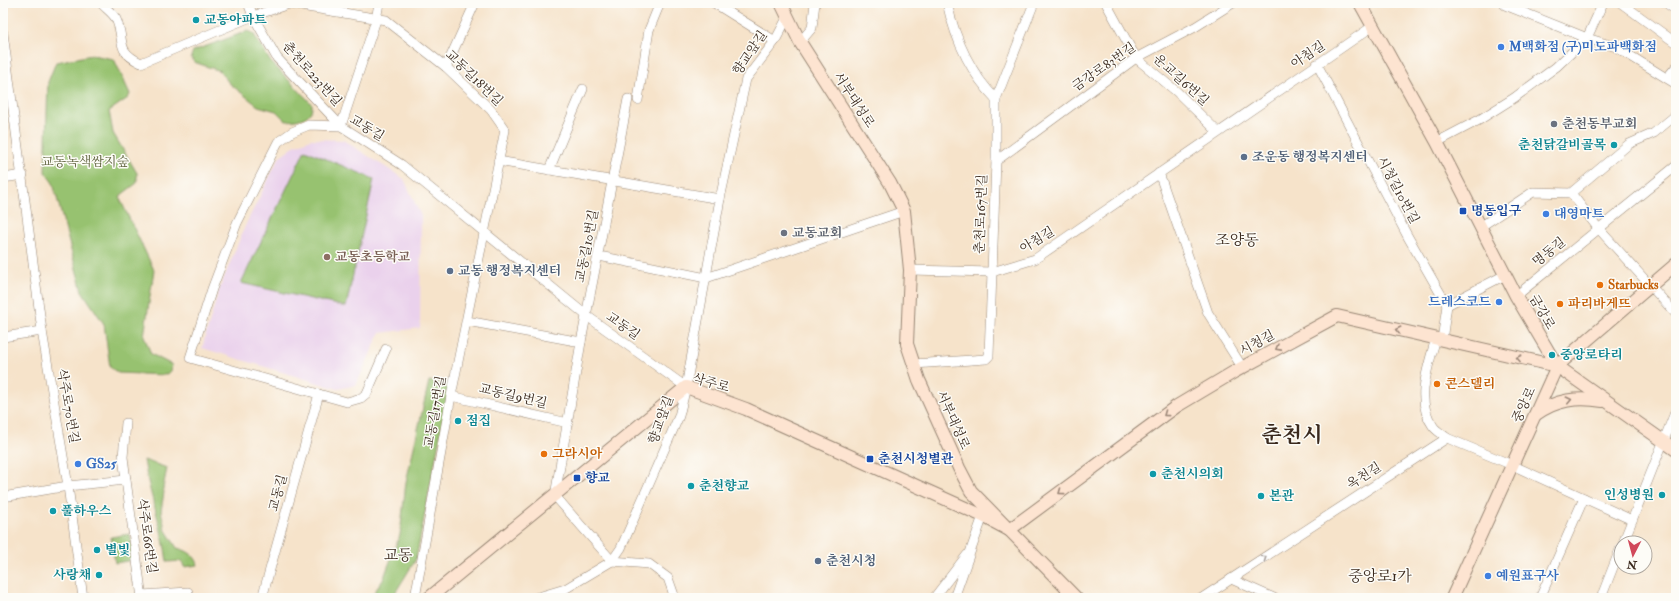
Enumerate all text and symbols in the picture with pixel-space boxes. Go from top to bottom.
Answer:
place label: 교동아파트 [204,12,267,28]
marker: 교동아파트 [191,15,201,25]
street label: 향교앞길 [729,28,771,78]
street label: 아침길 [1288,38,1328,72]
street label: 춘천로223번길 [279,39,345,109]
street label: 금강로83번길 [1069,39,1139,95]
place label: M백화점 (구)미도파백화점 [1508,39,1657,55]
marker: M백화점 (구)미도파백화점 [1496,42,1506,52]
street label: 교동길18번길 [442,47,506,109]
street label: 운교길6번길 [1150,51,1212,109]
street label: 서부대성로 [830,69,878,131]
street label: 교동길 [347,111,387,145]
place label: 춘천동부교회 [1562,116,1637,132]
marker: 춘천동부교회 [1549,119,1559,129]
place label: 춘천닭갈비골목 [1518,137,1606,153]
marker: 춘천닭갈비골목 [1609,140,1619,150]
place label: 조운동 행정복지센터 [1252,149,1368,165]
marker: 조운동 행정복지센터 [1239,152,1249,162]
park label: 교동녹색쌈지숲 [41,154,129,170]
street label: 시청길10번길 [1374,154,1422,226]
street label: 춘천로167번길 [972,174,990,254]
place label: 명동입구 [1471,203,1522,219]
marker: 명동입구 [1458,206,1468,216]
place label: 대영마트 [1554,206,1605,222]
street label: 교동길10번길 [572,208,602,284]
marker: 대영마트 [1541,209,1551,219]
street label: 아침길 [1017,223,1057,257]
place label: 교동교회 [792,225,842,241]
marker: 교동교회 [779,228,789,238]
district label: 조양동 [1215,231,1259,250]
street label: 명동길 [1529,234,1569,270]
place label: 교동초등학교 [335,249,411,265]
marker: 교동초등학교 [322,252,332,262]
place label: 교동 행정복지센터 [458,263,561,279]
marker: 교동 행정복지센터 [445,266,455,276]
place label: Starbucks [1608,277,1659,293]
marker: Starbucks [1595,280,1605,290]
street label: 금강로 [1526,292,1559,333]
place label: 드레스코드 [1428,294,1491,310]
place label: 파리바게뜨 [1568,296,1631,312]
marker: 드레스코드 [1494,297,1504,307]
marker: 파리바게뜨 [1555,299,1565,309]
street label: 교동길 [603,309,643,343]
one-way arrow [1395,326,1401,334]
street label: 시청길 [1237,327,1277,359]
one-way arrow [1274,344,1282,351]
place label: 중앙로타리 [1560,347,1623,363]
marker: 중앙로타리 [1547,350,1557,360]
one-way arrow [1516,354,1522,362]
street label: 삭주로70번길 [54,367,82,445]
street label: 삭주로 [691,370,732,396]
street label: 교동길17번길 [421,374,449,450]
place label: 콘스델리 [1445,376,1495,392]
marker: 콘스델리 [1432,379,1442,389]
street label: 교동길9번길 [477,380,549,412]
street label: 중앙로 [1509,384,1539,425]
street label: 서부대성로 [933,388,973,452]
street label: 향교앞길 [645,394,677,446]
one-way arrow [1565,397,1572,405]
one-way arrow [1163,410,1170,417]
place label: 점집 [466,413,491,429]
marker: 점집 [453,416,463,426]
district label: 춘천시 [1262,422,1322,449]
place label: 그라시아 [552,446,603,462]
marker: 그라시아 [539,449,549,459]
place label: 춘천시청별관 [878,451,954,467]
marker: 춘천시청별관 [865,454,875,464]
place label: GS25 [86,456,117,472]
marker: GS25 [73,459,83,469]
street label: 옥천길 [1344,459,1384,493]
place label: 춘천시의회 [1161,466,1224,482]
marker: 춘천시의회 [1148,469,1158,479]
place label: 향교 [585,470,611,486]
street label: 교동길 [265,473,291,513]
marker: 향교 [572,473,582,483]
place label: 춘천향교 [699,478,750,494]
marker: 춘천향교 [686,481,696,491]
one-way arrow [1059,487,1066,494]
place label: 인성병원 [1604,487,1654,503]
place label: 본관 [1269,488,1295,504]
marker: 인성병원 [1657,490,1667,500]
marker: 본관 [1256,491,1266,501]
street label: 삭주로66번길 [134,497,160,575]
place label: 풀하우스 [61,503,112,519]
marker: 풀하우스 [48,506,58,516]
north arrow [1613,535,1653,575]
place label: 별빛 [105,542,130,558]
marker: 별빛 [92,545,102,555]
district label: 교동 [384,546,413,565]
place label: 춘천시청 [826,553,876,569]
one-way arrow [1259,555,1266,562]
marker: 춘천시청 [813,556,823,566]
text: N [1625,557,1639,572]
place label: 사랑채 [53,567,91,583]
district label: 중앙로1가 [1348,567,1412,586]
place label: 예원표구사 [1496,568,1559,584]
marker: 사랑채 [94,570,104,580]
marker: 예원표구사 [1483,571,1493,581]

